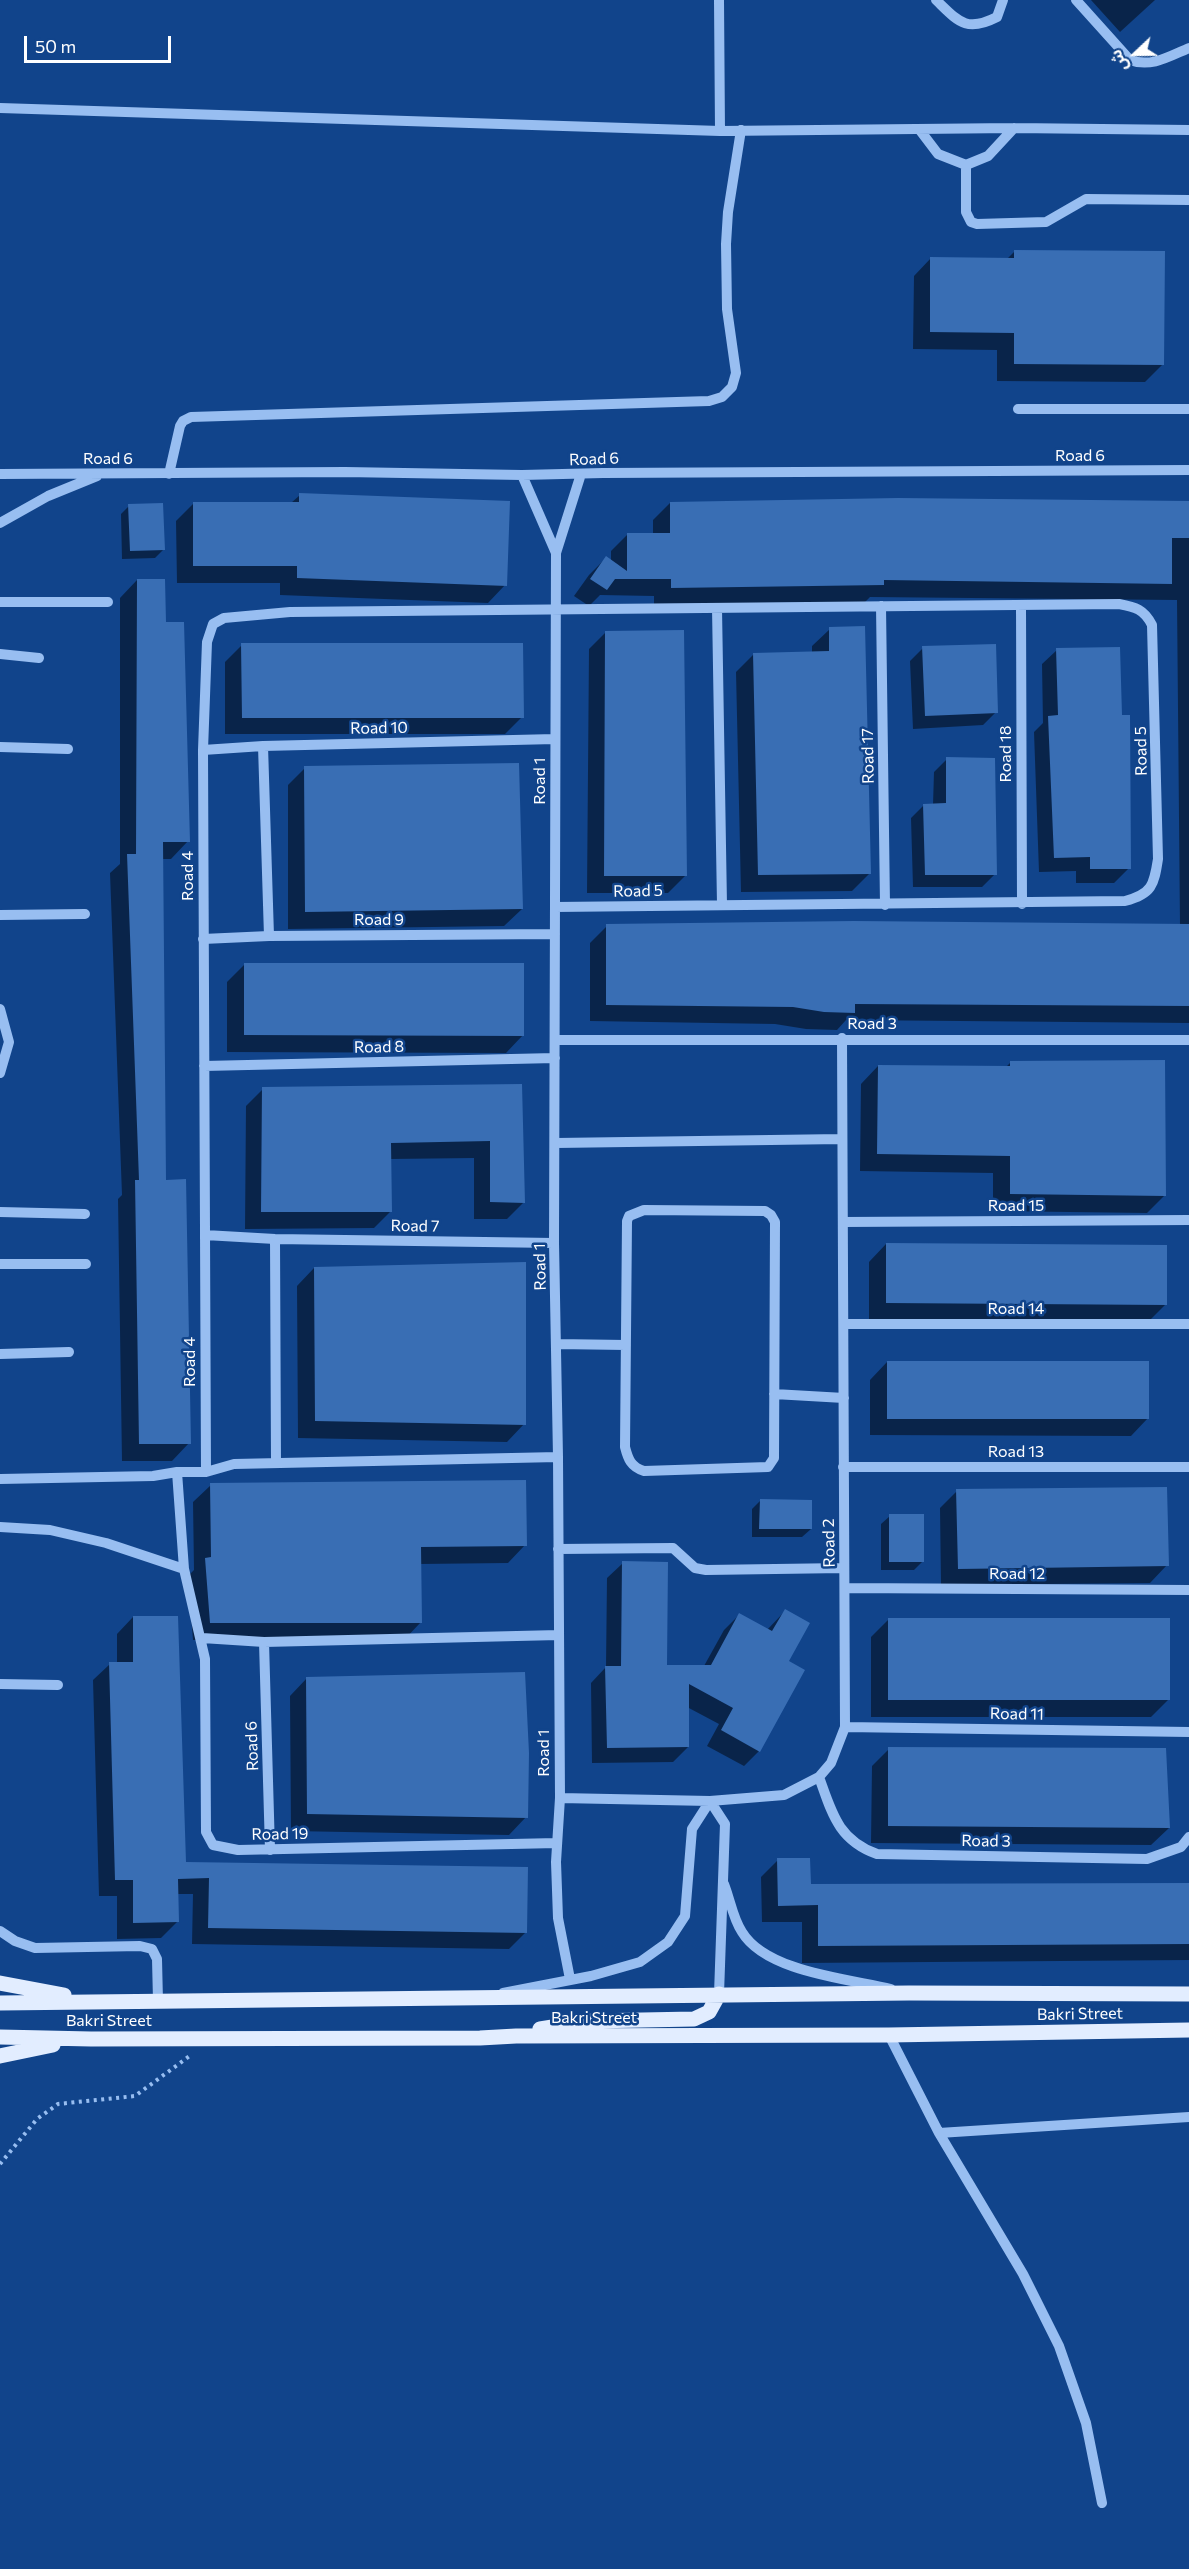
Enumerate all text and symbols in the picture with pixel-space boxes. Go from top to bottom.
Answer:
scale bar [27,24,174,62]
north arrow [1105,24,1165,84]
text: 50 m [35,35,76,57]
text: ش [1105,47,1131,75]
street label: Road 6 [1055,446,1105,466]
street label: Road 6 [83,449,133,469]
street label: Road 6 [569,449,619,469]
street label: Road 10 [350,718,408,738]
street label: Road 18 [996,726,1016,782]
street label: Road 5 [1131,726,1151,776]
street label: Road 17 [858,728,878,784]
street label: Road 1 [530,757,550,805]
street label: Road 4 [178,851,198,901]
street label: Road 5 [613,881,663,901]
street label: Road 9 [354,910,404,930]
street label: Road 3 [847,1014,897,1034]
street label: Road 8 [354,1037,404,1057]
street label: Road 15 [988,1196,1044,1216]
street label: Road 7 [390,1216,440,1236]
street label: Road 1 [530,1243,550,1291]
street label: Road 14 [988,1299,1044,1319]
street label: Road 4 [180,1337,200,1387]
street label: Road 13 [988,1442,1044,1462]
street label: Road 2 [819,1518,839,1568]
street label: Road 12 [989,1564,1045,1584]
street label: Road 11 [990,1704,1044,1724]
street label: Road 6 [242,1721,262,1771]
street label: Road 1 [534,1729,554,1777]
street label: Road 19 [251,1824,309,1844]
street label: Road 3 [961,1831,1011,1851]
street label: Bakri Street [1037,2004,1123,2024]
street label: Bakri Street [551,2008,637,2028]
street label: Bakri Street [66,2011,152,2031]

